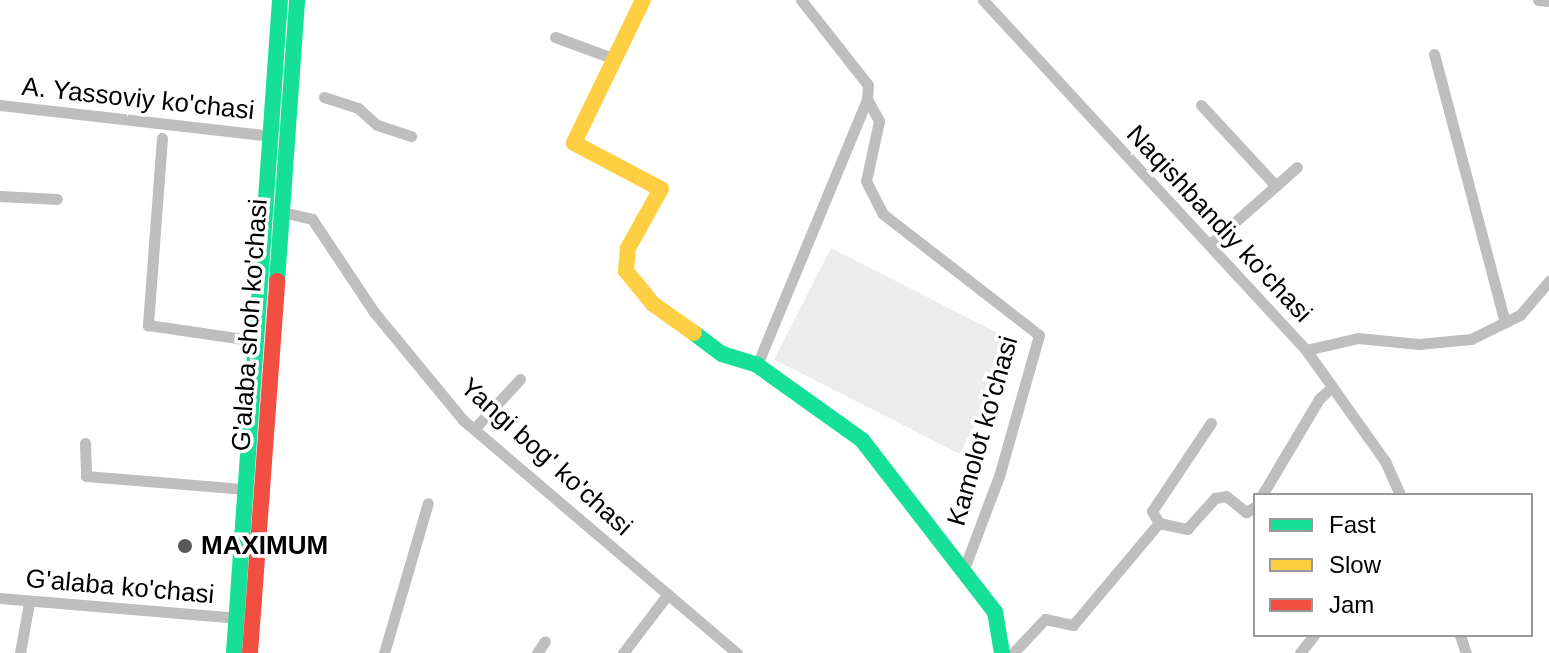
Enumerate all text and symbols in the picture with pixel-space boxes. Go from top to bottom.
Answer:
street label: A. Yassoviy ko'chasi [20,71,256,127]
street label: Naqishbandiy ko'chasi [1120,119,1318,329]
street label: G'alaba shoh ko'chasi [226,198,274,452]
street label: Kamolot ko'chasi [941,333,1025,529]
street label: Yangi bog' ko'chasi [454,372,638,542]
legend [1253,493,1533,637]
text: Fast [1329,511,1376,538]
place label: MAXIMUM [201,530,328,562]
marker: MAXIMUM [176,537,194,555]
text: Slow [1329,551,1381,578]
street label: G'alaba ko'chasi [24,563,216,611]
text: Jam [1329,591,1374,618]

